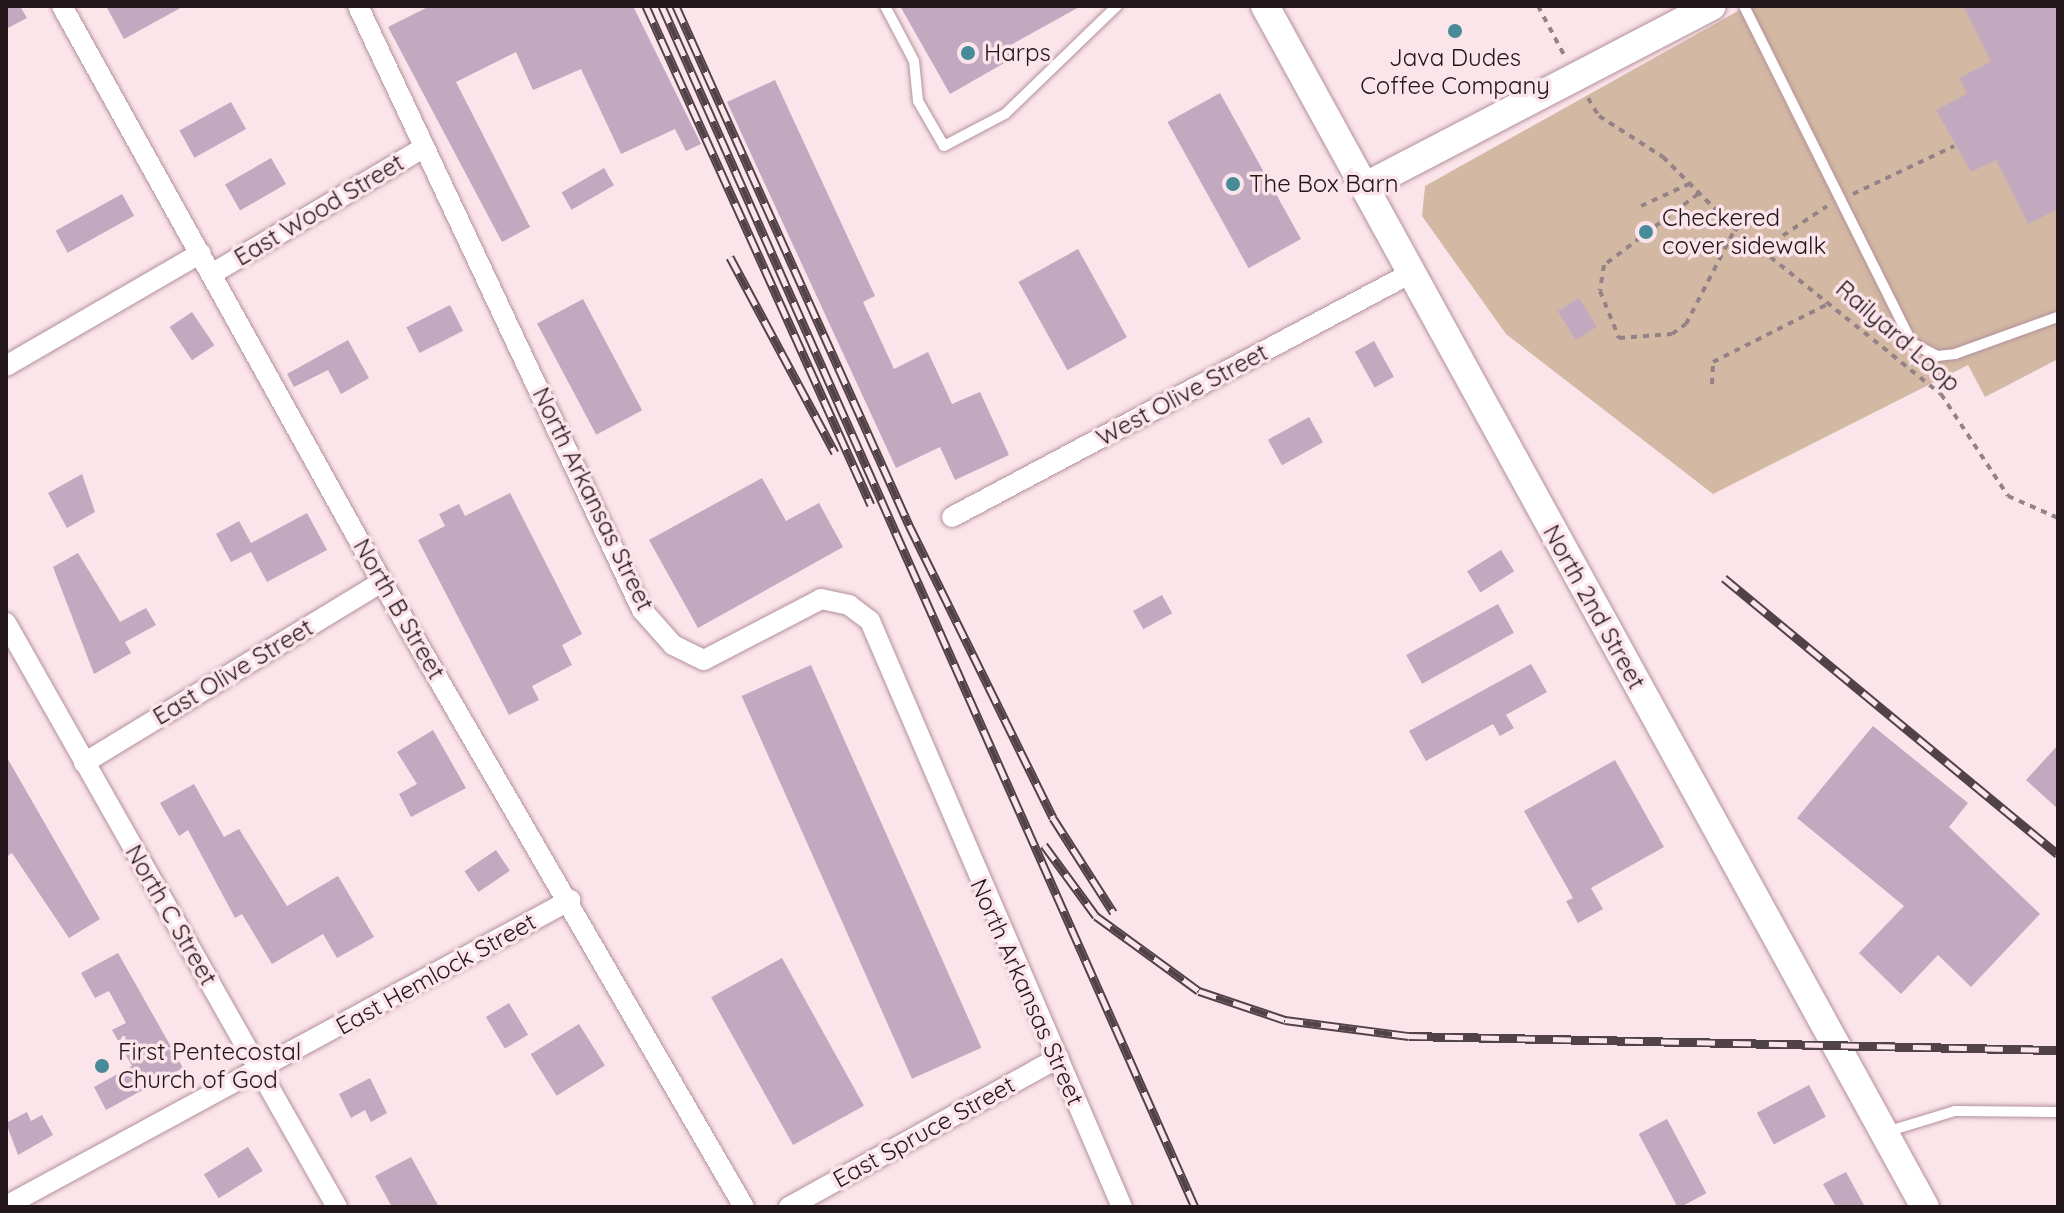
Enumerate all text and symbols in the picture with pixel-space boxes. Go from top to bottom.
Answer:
marker: Java Dudes Coffee Company [1446,22,1464,40]
place label: Harps [984,39,1051,67]
marker: Harps [959,44,977,62]
place label: Java Dudes Coffee Company [1360,44,1550,100]
street label: East Wood Street [229,148,409,272]
place label: The Box Barn [1249,170,1399,198]
marker: The Box Barn [1224,175,1242,193]
place label: Checkered cover sidewalk [1662,204,1826,260]
marker: Checkered cover sidewalk [1637,223,1655,241]
street label: Railyard Loop [1830,274,1966,398]
street label: West Olive Street [1092,338,1272,452]
street label: North Arkansas Street [526,383,660,615]
street label: North 2nd Street [1537,520,1651,694]
street label: North B Street [347,534,451,684]
street label: East Olive Street [148,613,318,731]
street label: North C Street [119,840,223,990]
street label: North Arkansas Street [964,874,1090,1110]
street label: East Hemlock Street [331,907,541,1041]
place label: First Pentecostal Church of God [118,1038,301,1094]
marker: First Pentecostal Church of God [93,1057,111,1075]
street label: East Spruce Street [828,1070,1020,1194]

